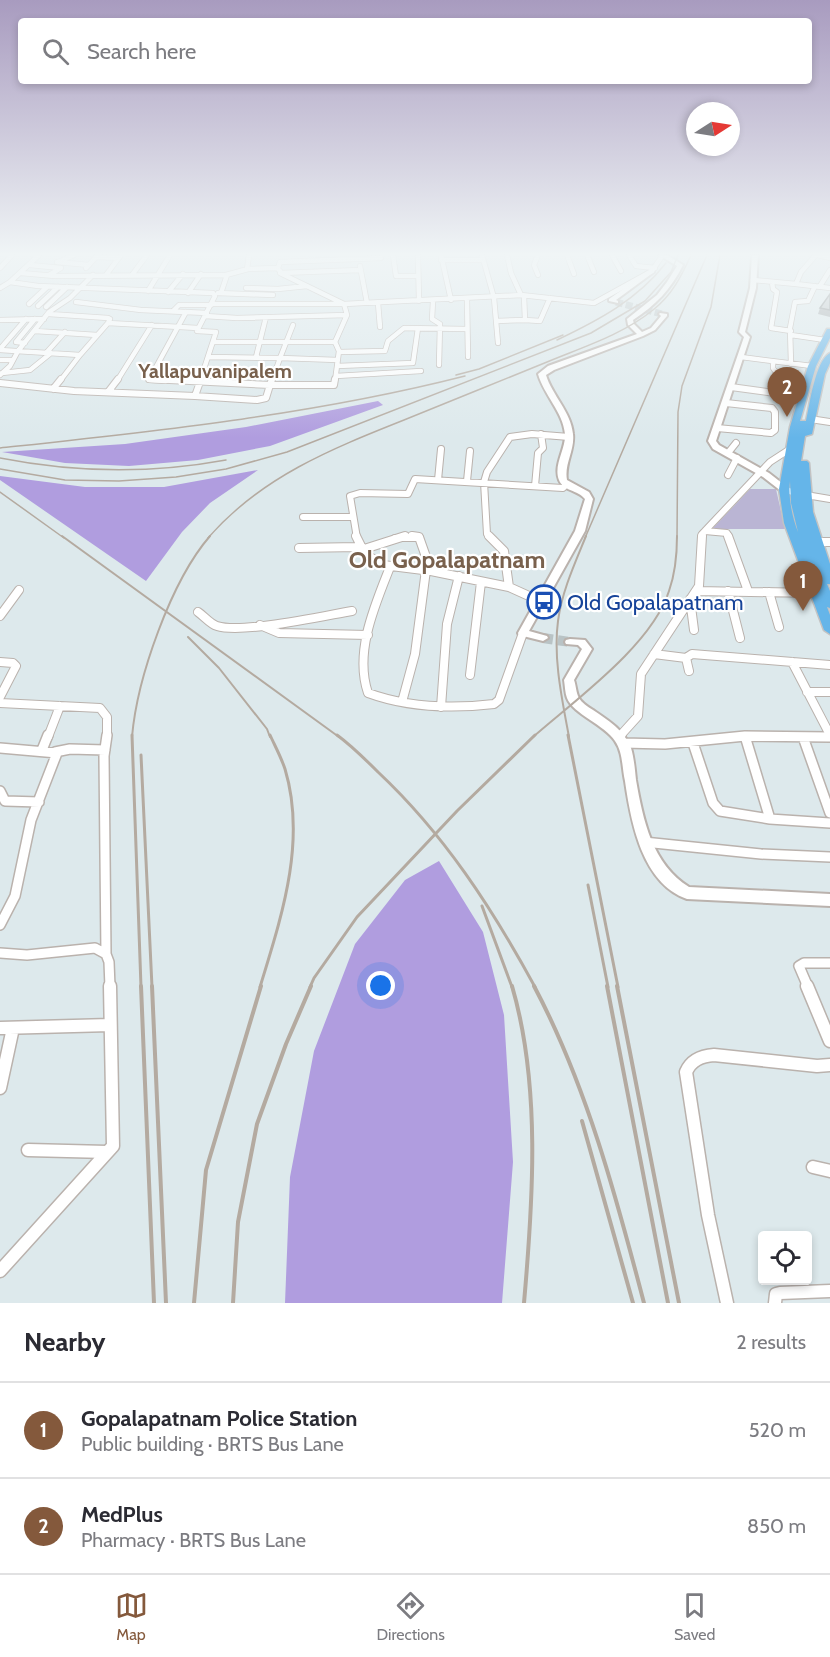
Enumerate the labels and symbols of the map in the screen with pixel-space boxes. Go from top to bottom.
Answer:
north arrow [686,102,740,156]
district label: Yallapuvanipalem [137,359,292,383]
pin: 2 [768,368,806,417]
district label: Old Gopalapatnam [349,545,545,574]
pin: 1 [784,562,822,611]
bus stop icon: Old Gopalapatnam [526,584,562,620]
place label: Old Gopalapatnam [567,589,744,616]
your location [366,971,395,1000]

